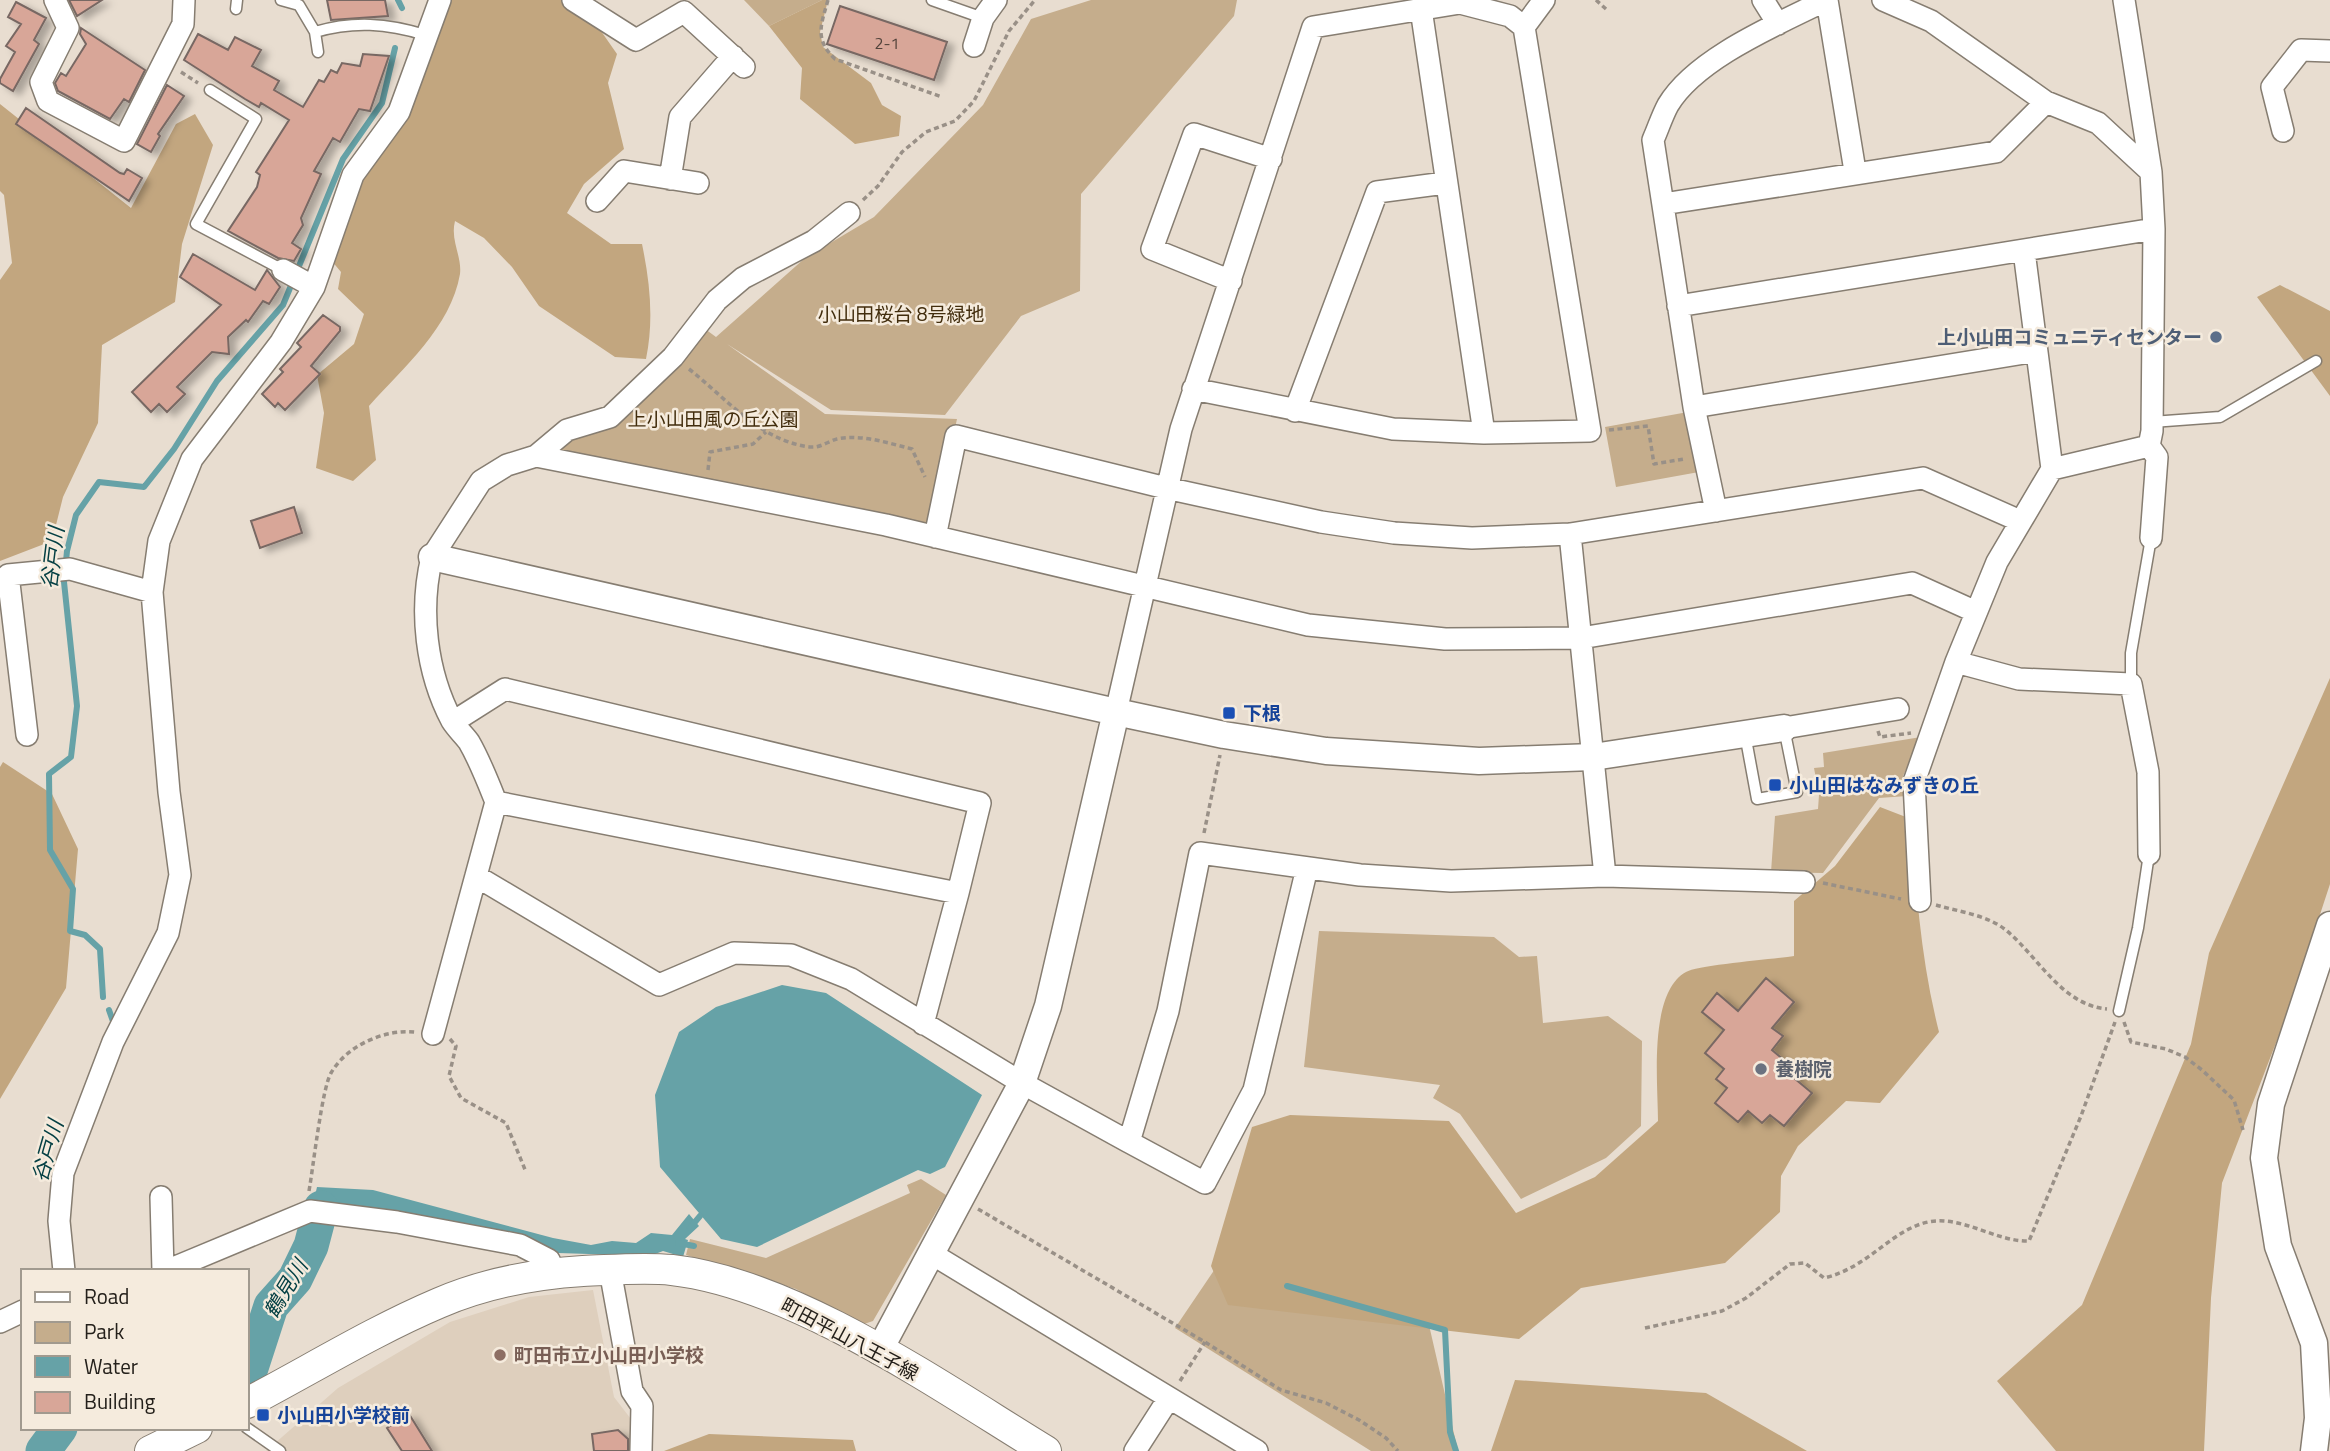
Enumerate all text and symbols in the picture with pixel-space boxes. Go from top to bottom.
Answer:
house number: 2-1 [875,31,899,55]
park label: 小山田桜台 8号緑地 [818,299,984,328]
place label: 上小山田コミュニティセンター [1937,322,2202,351]
marker: 上小山田コミュニティセンター [2208,329,2224,345]
park label: 上小山田風の丘公園 [627,404,799,433]
water label: 谷戸川 [32,523,72,591]
place label: 下根 [1243,698,1281,727]
marker: 下根 [1221,705,1237,721]
place label: 小山田はなみずきの丘 [1789,770,1979,799]
marker: 小山田はなみずきの丘 [1767,777,1783,793]
place label: 養樹院 [1775,1054,1832,1083]
marker: 養樹院 [1753,1061,1769,1077]
water label: 谷戸川 [23,1114,72,1185]
water label: 鶴見川 [255,1252,316,1324]
legend [21,1269,248,1430]
text: Road [84,1280,129,1312]
street label: 町田平山八王子線 [776,1290,924,1387]
text: Park [84,1315,124,1347]
place label: 町田市立小山田小学校 [514,1340,704,1369]
marker: 町田市立小山田小学校 [492,1347,508,1363]
text: Water [84,1350,138,1382]
text: Building [84,1385,156,1417]
place label: 小山田小学校前 [277,1400,410,1429]
marker: 小山田小学校前 [255,1407,271,1423]

